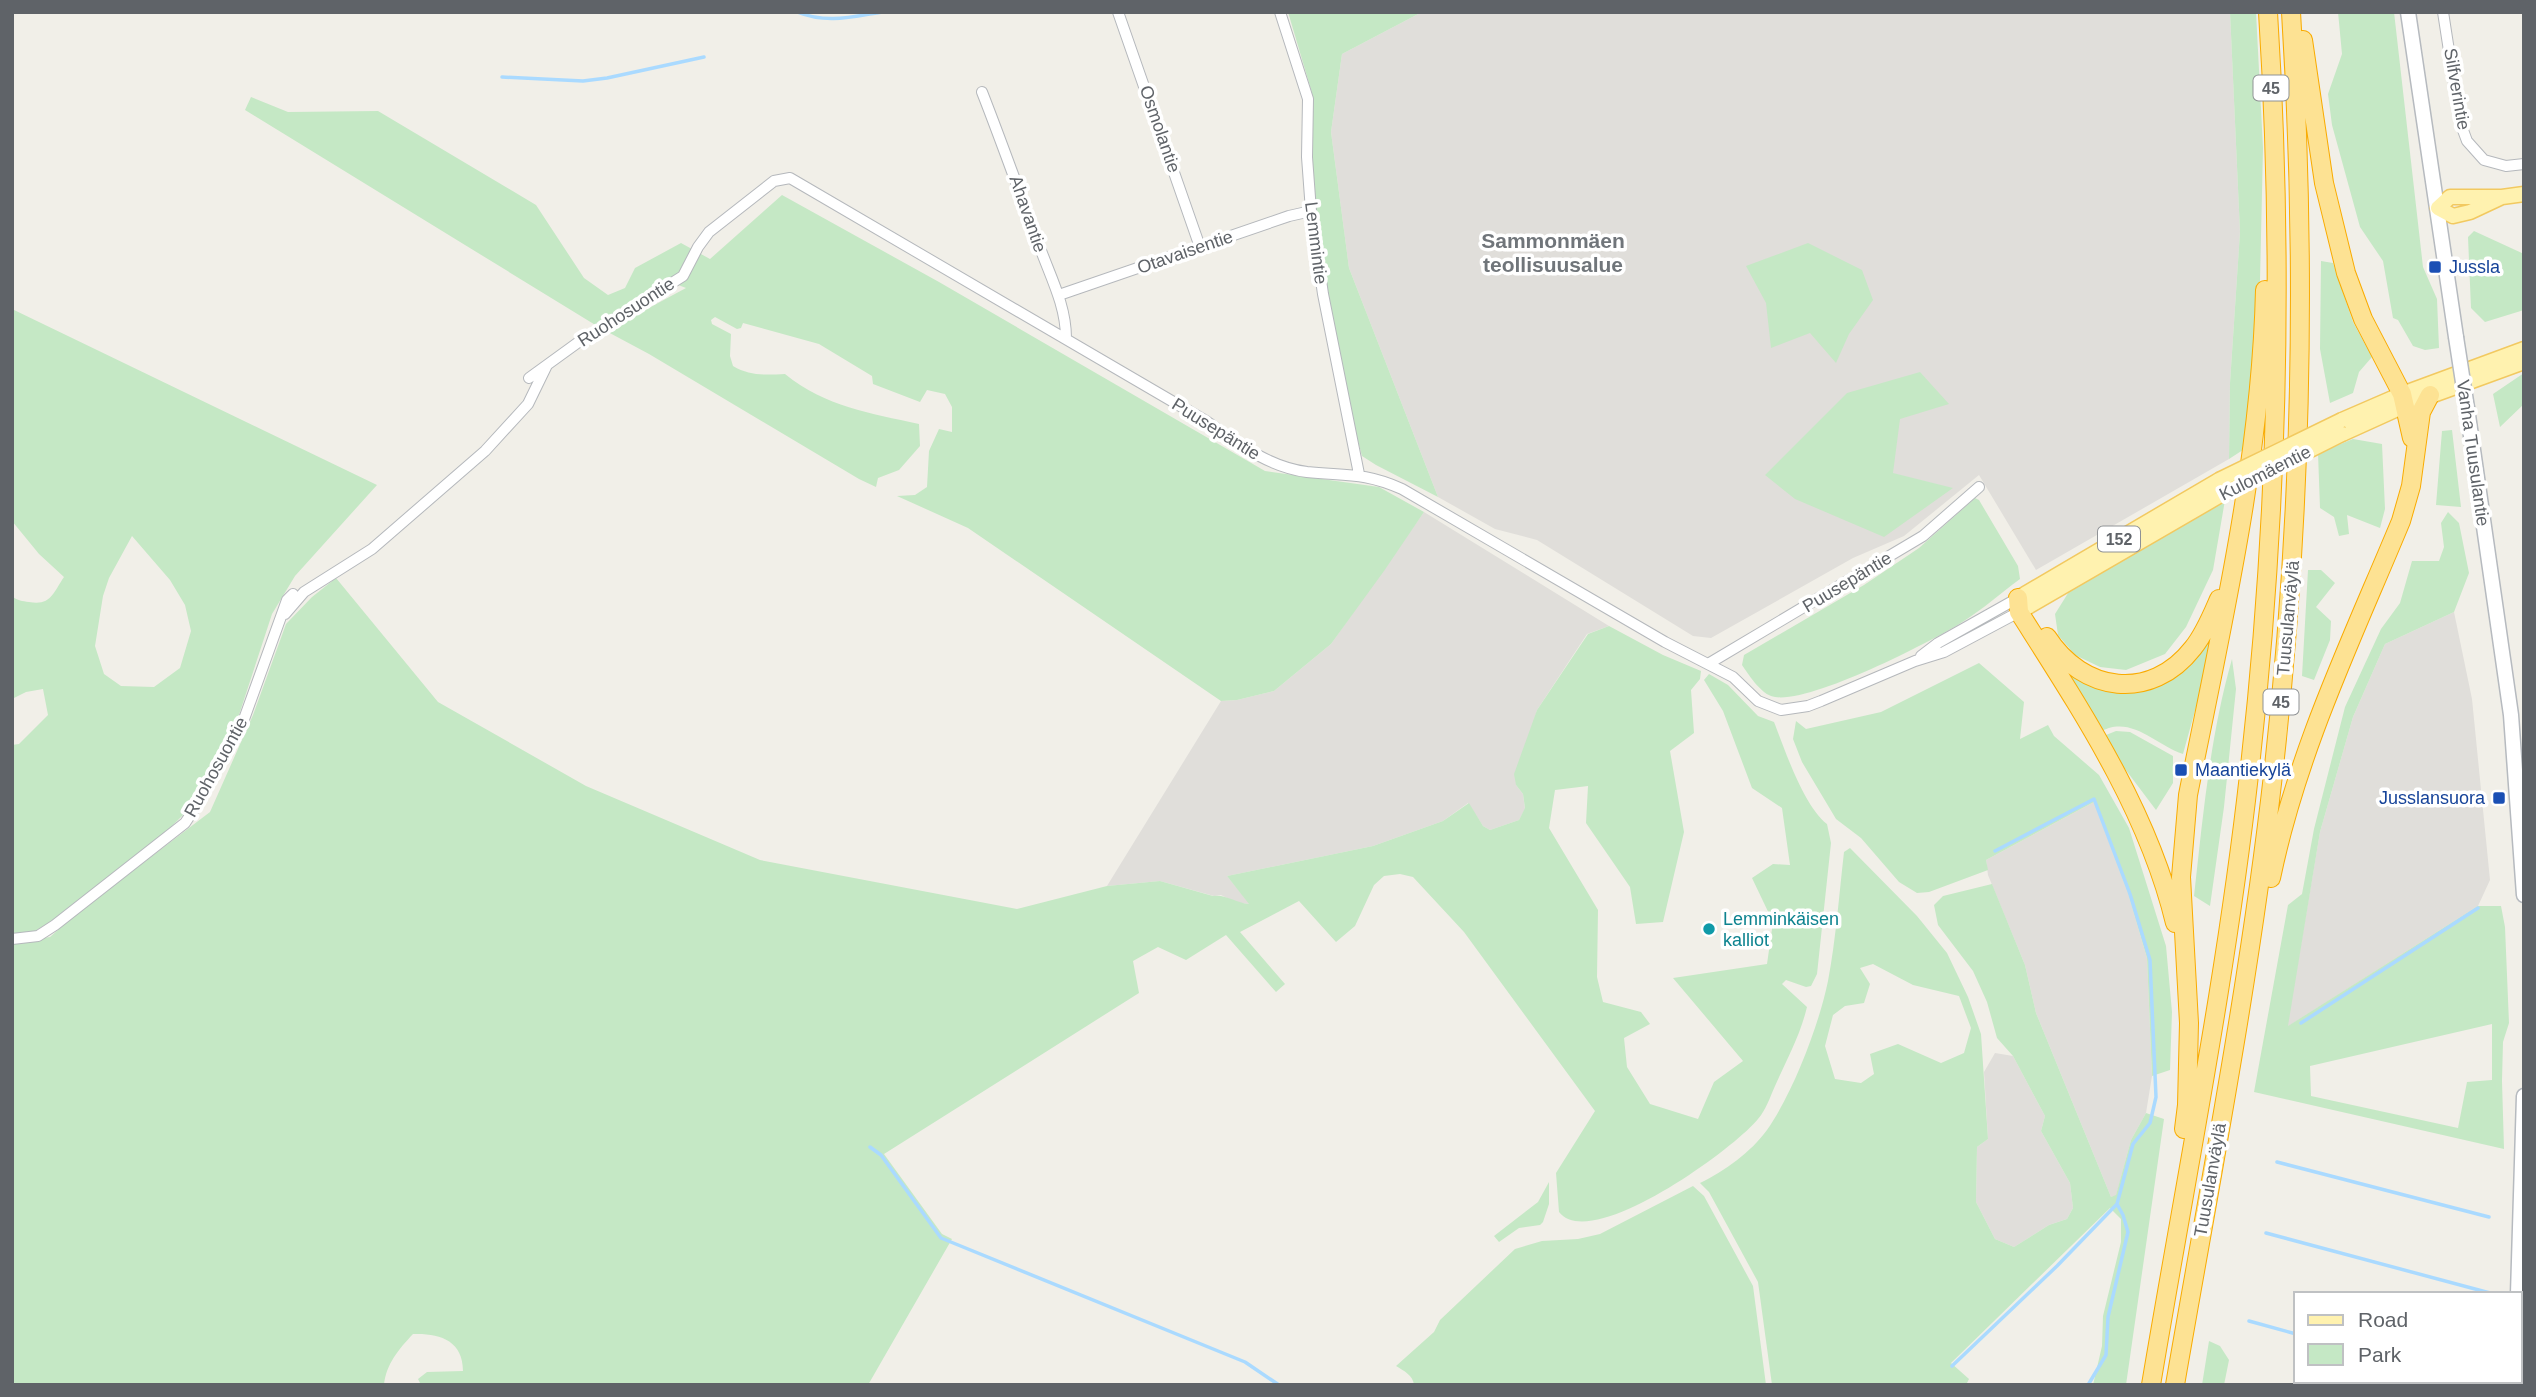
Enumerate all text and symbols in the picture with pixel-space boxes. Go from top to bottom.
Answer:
street label: Silfverintie [2440,46,2474,132]
road number: 45 [2254,76,2288,100]
street label: Osmolantie [1136,83,1184,175]
street label: Ahavantie [1006,173,1050,255]
street label: Lemmintie [1301,201,1331,285]
street label: Otavaisentie [1134,226,1236,278]
district label: Sammonmäen teollisuusalue [1481,229,1625,276]
place label: Jussla [2449,257,2501,277]
marker: Jussla [2427,259,2443,275]
street label: Ruohosuontie [574,273,678,351]
street label: Vanha Tuusulantie [2453,378,2493,528]
street label: Puusepäntie [1168,394,1264,464]
street label: Kulomäentie [2216,441,2314,505]
road number: 152 [2098,526,2140,552]
street label: Puusepäntie [1799,548,1895,616]
street label: Tuusulanväylä [2273,559,2303,676]
road number: 45 [2264,690,2298,715]
street label: Ruohosuontie [180,714,252,820]
place label: Maantiekylä [2195,760,2292,780]
marker: Maantiekylä [2173,762,2189,778]
place label: Jusslansuora [2379,788,2486,808]
marker: Jusslansuora [2491,790,2507,806]
place label: Lemminkäisen kalliot [1723,909,1839,950]
marker: Lemminkäisen kalliot [1701,921,1717,937]
street label: Tuusulanväylä [2190,1120,2230,1239]
legend [2294,1292,2522,1383]
text: Road [2358,1308,2408,1331]
text: Park [2358,1343,2402,1366]

